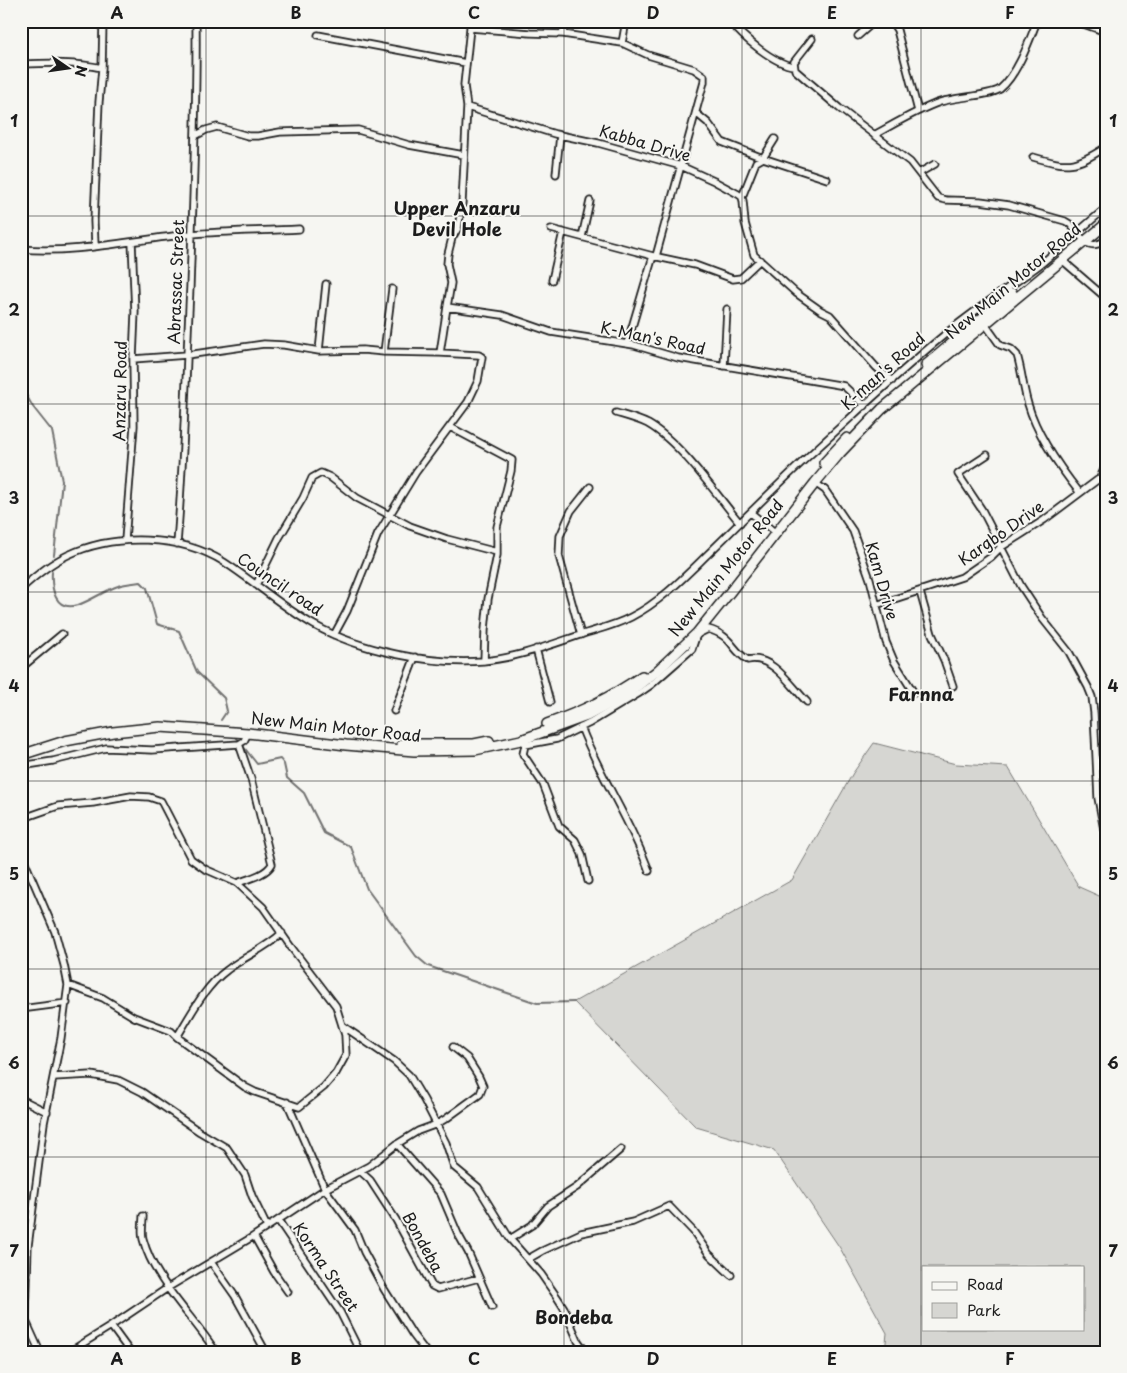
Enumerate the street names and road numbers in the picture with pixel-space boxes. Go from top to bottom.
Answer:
street label: Kabba Drive [597,117,694,167]
street label: New Main Motor Road [939,216,1086,344]
street label: Abrassac Street [161,219,189,345]
street label: K-Man's Road [599,314,708,360]
street label: K-man's Road [835,326,930,415]
street label: Anzaru Road [106,340,132,442]
street label: New Main Motor Road [662,493,788,641]
street label: Kargbo Drive [953,494,1048,571]
street label: Kam Drive [860,539,906,623]
street label: Council road [233,546,328,621]
street label: New Main Motor Road [250,705,422,747]
street label: Bondeba [397,1207,450,1276]
street label: Korma Street [288,1217,366,1316]

